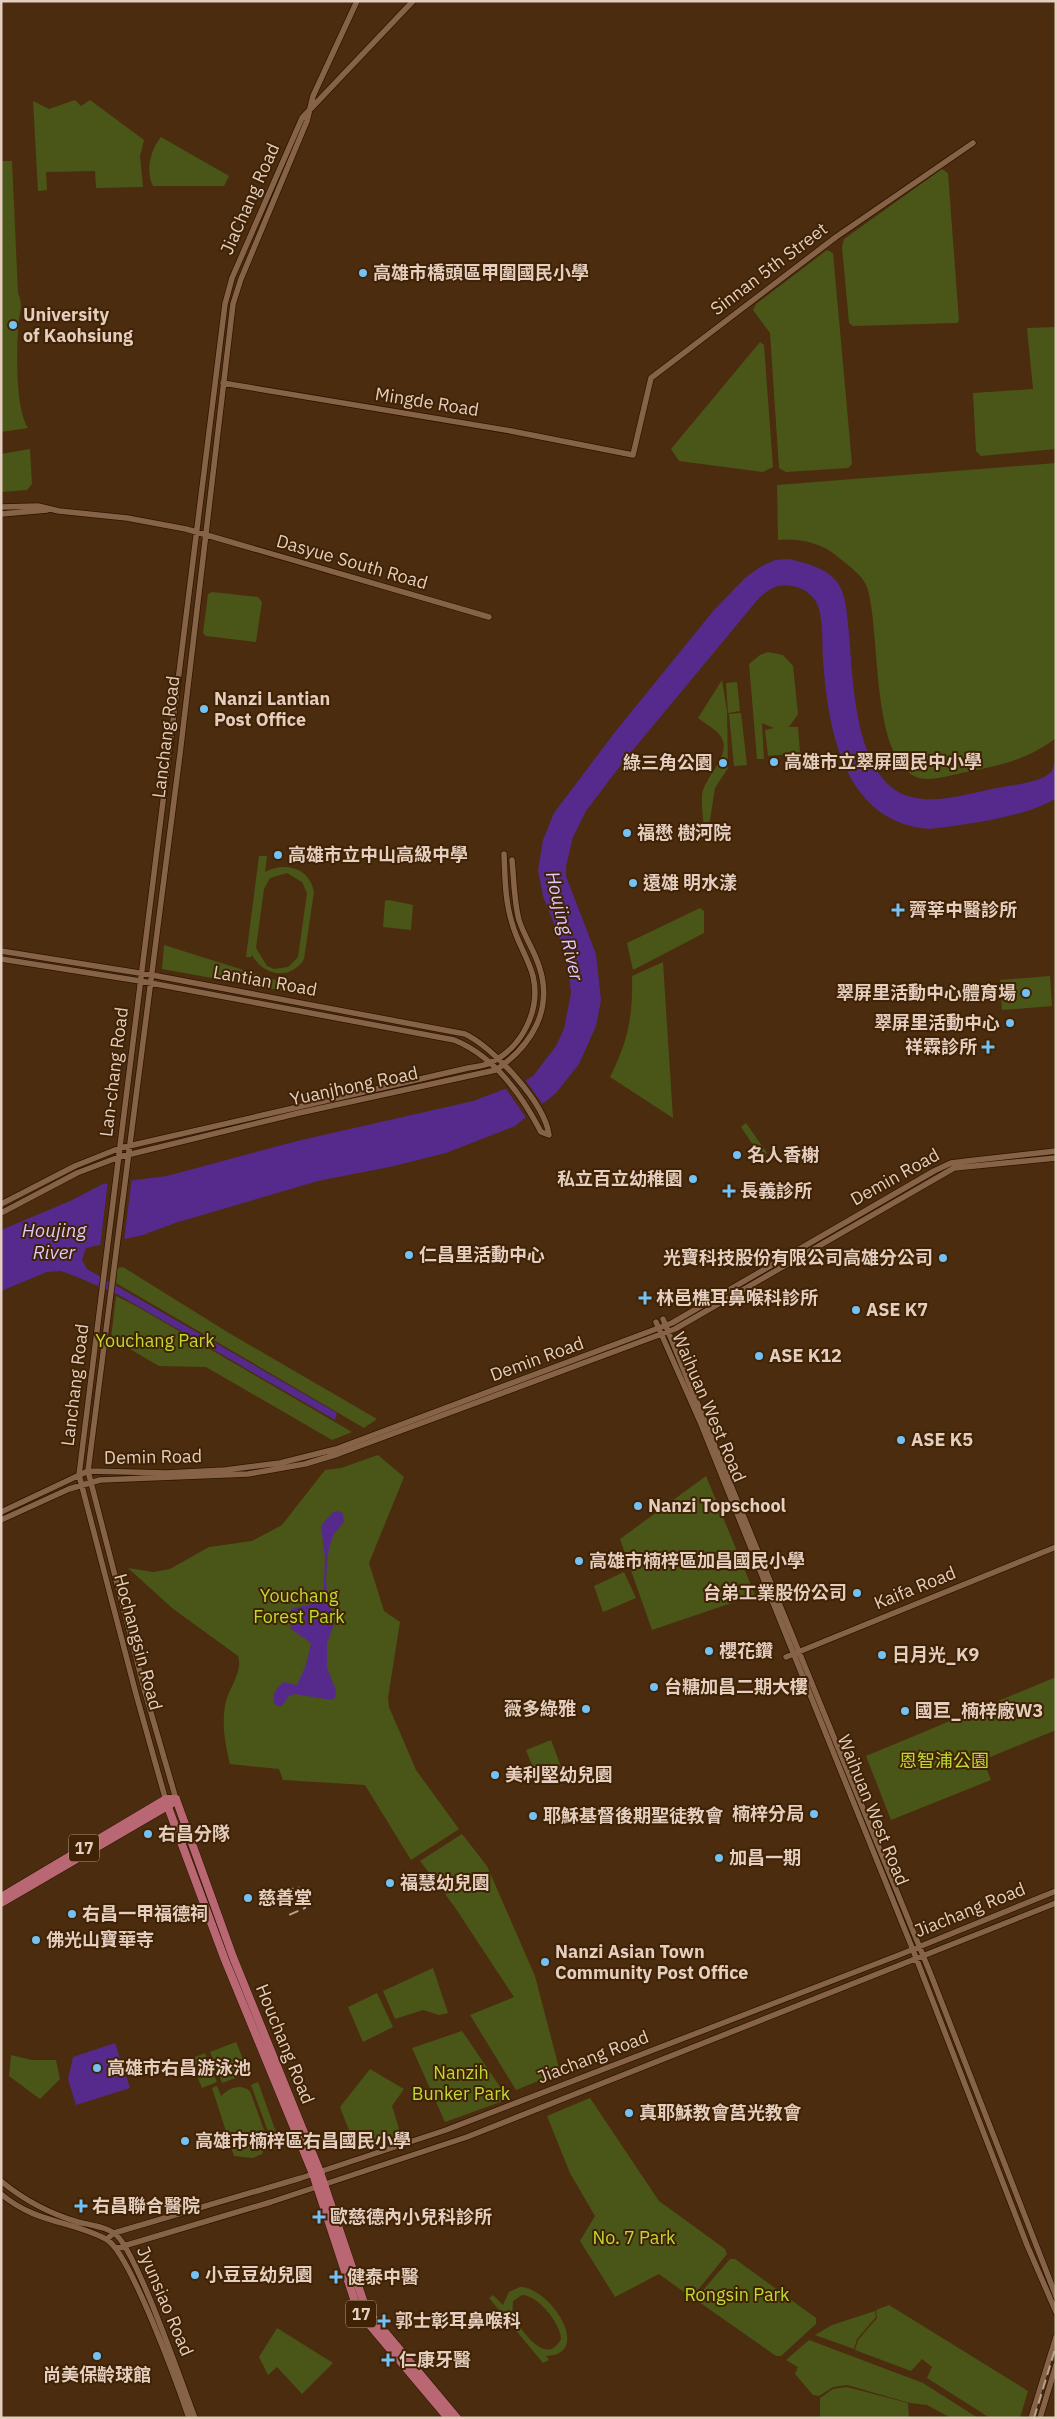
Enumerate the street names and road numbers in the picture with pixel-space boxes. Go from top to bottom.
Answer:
street label: JiaChang Road [215,139,284,258]
street label: Sinnan 5th Street [706,217,832,320]
street label: Mingde Road [374,382,481,421]
street label: Dasyue South Road [274,529,430,594]
street label: Lanchang Road [147,674,184,799]
street label: Lantian Road [211,960,319,1001]
street label: Lan-chang Road [94,1006,133,1138]
street label: Yuanjhong Road [288,1061,420,1110]
street label: Demin Road [846,1143,943,1210]
street label: Lanchang Road [56,1322,93,1447]
street label: Waihuan West Road [667,1328,751,1485]
street label: Demin Road [487,1331,587,1386]
street label: Demin Road [104,1444,202,1469]
street label: Kaifa Road [870,1561,959,1614]
street label: Hochangsin Road [109,1571,168,1713]
street label: Waihuan West Road [833,1731,914,1889]
road number: 17 [69,1835,99,1862]
street label: Jiachang Road [911,1877,1029,1942]
street label: Houchang Road [251,1980,320,2107]
street label: Jiachang Road [534,2025,652,2088]
street label: Jyunsiao Road [132,2242,199,2359]
road number: 17 [346,2300,376,2328]

